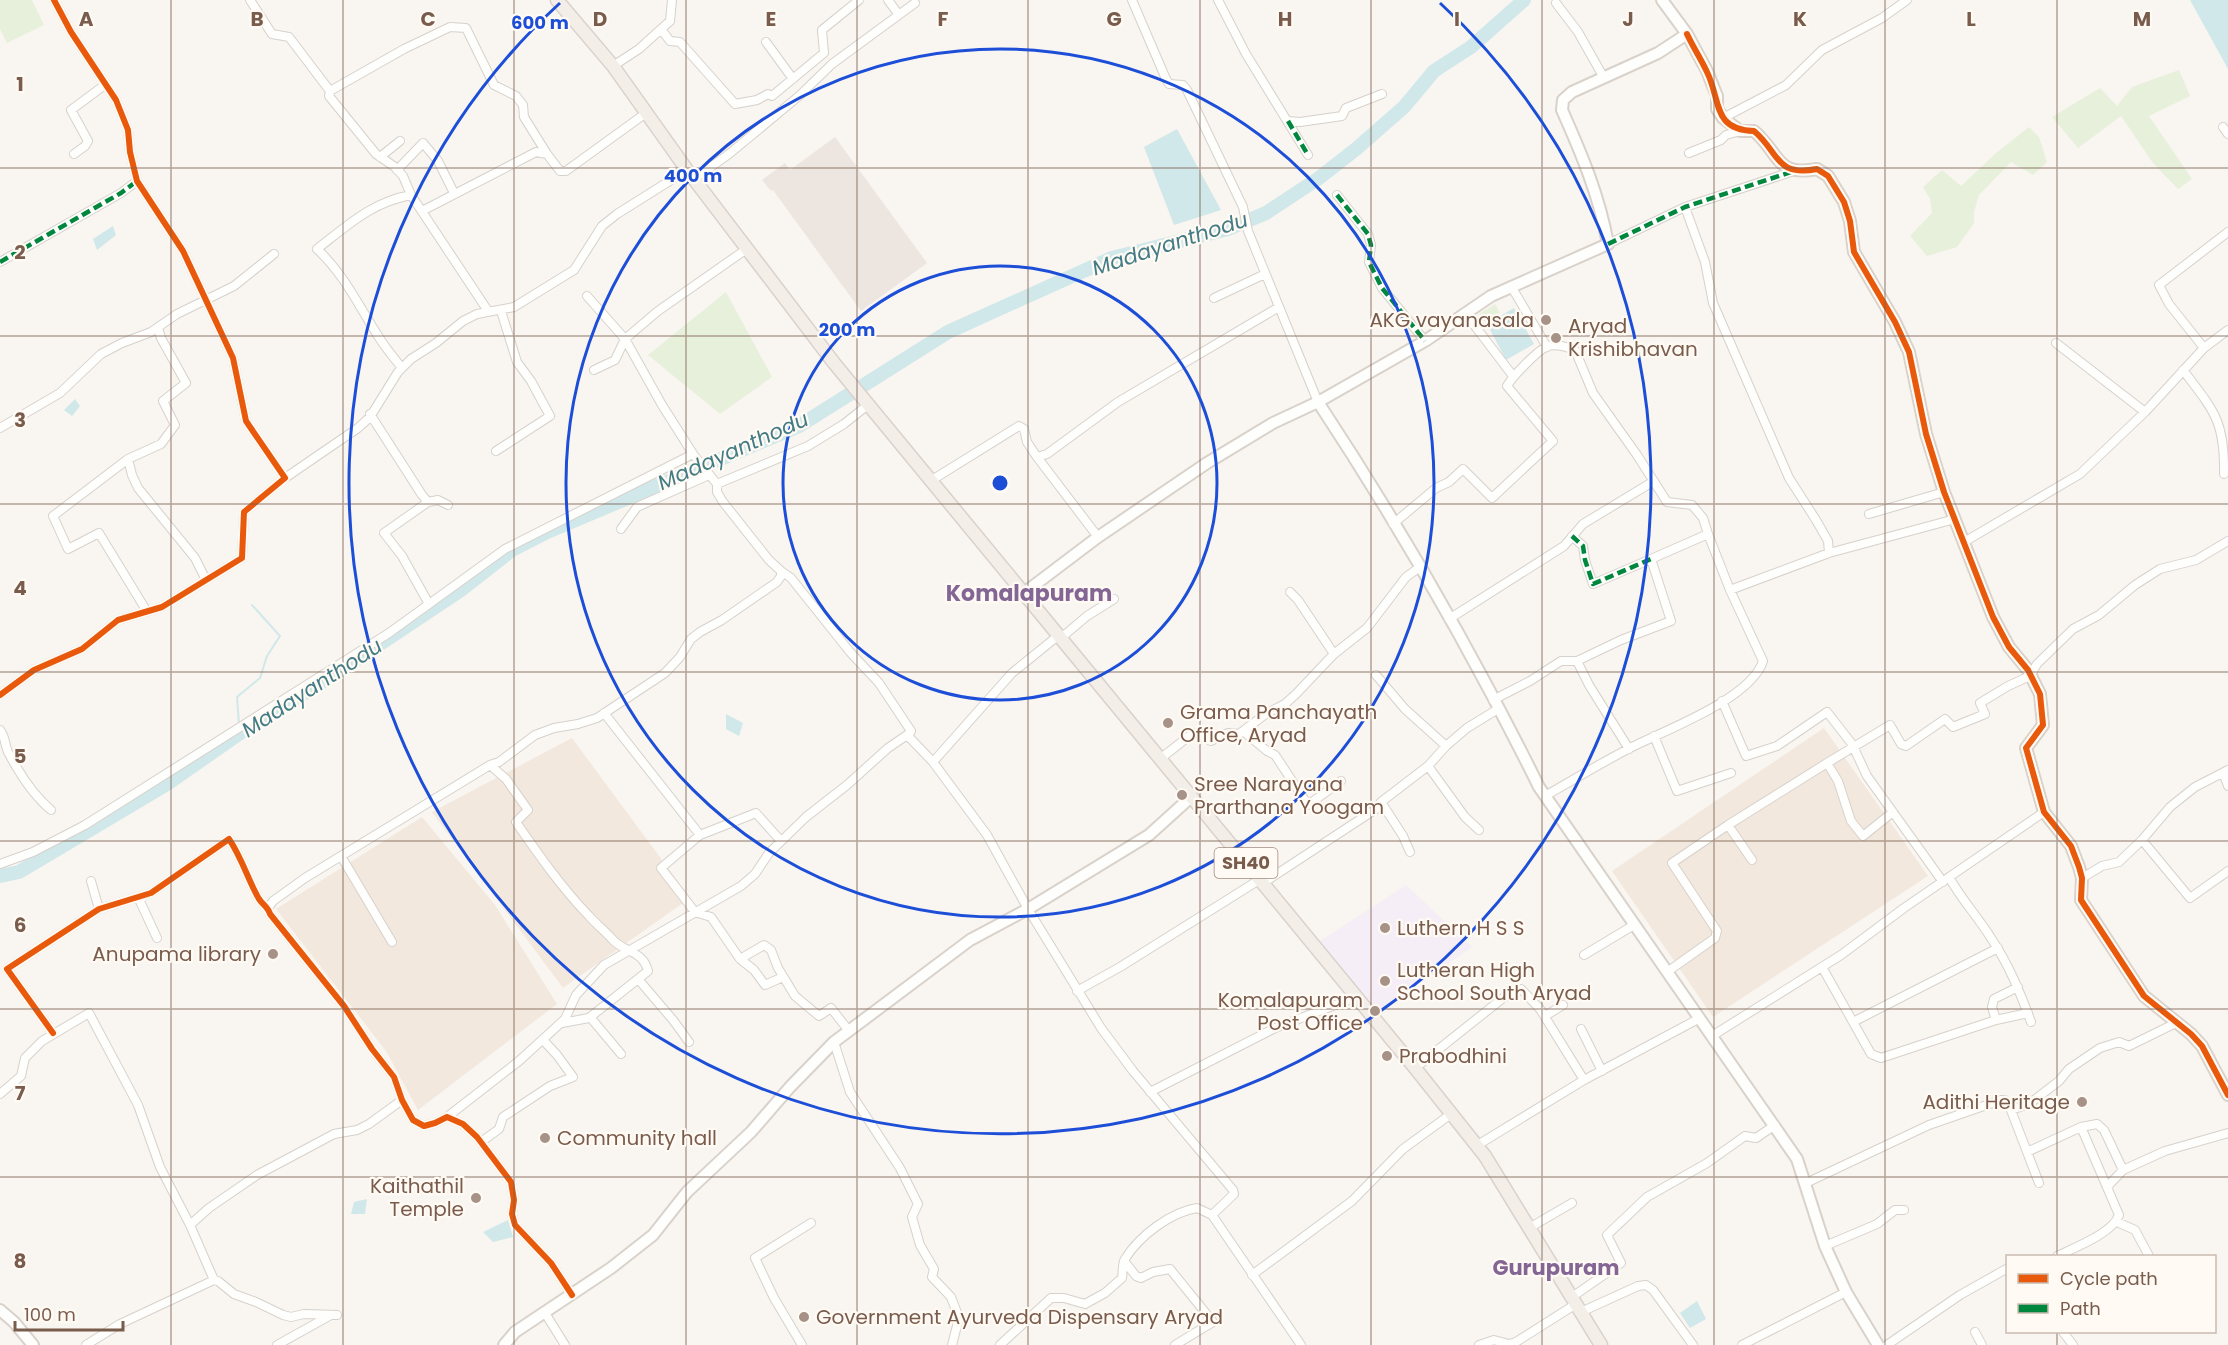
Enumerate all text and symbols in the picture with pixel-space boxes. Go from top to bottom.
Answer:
text: A [79,5,94,33]
text: B [250,5,264,33]
text: C [420,5,436,33]
text: D [593,5,607,33]
text: E [766,5,776,33]
text: F [938,5,949,33]
text: G [1106,5,1122,33]
text: H [1278,5,1292,33]
text: I [1454,5,1460,33]
text: J [1622,5,1634,33]
text: K [1793,5,1807,33]
text: L [1966,5,1976,33]
text: M [2133,5,2151,33]
text: 600 m [511,10,569,35]
text: 1 [16,70,24,98]
text: 400 m [664,163,722,188]
water label: Madayanthodu [1088,205,1252,282]
text: 2 [14,238,26,266]
place label: AKG vayanasala [1369,306,1534,334]
place label: Aryad Krishibhavan [1568,312,1698,363]
marker: AKG vayanasala [1539,313,1553,327]
text: 200 m [819,317,875,342]
marker: Aryad Krishibhavan [1549,331,1563,345]
water label: Madayanthodu [653,404,813,497]
text: 3 [14,406,26,434]
centre of rings [990,473,1010,493]
text: 4 [13,574,27,602]
district label: Komalapuram [946,578,1112,609]
water label: Madayanthodu [236,631,388,744]
place label: Grama Panchayath Office, Aryad [1180,698,1377,749]
marker: Grama Panchayath Office, Aryad [1161,716,1175,730]
text: 5 [14,742,27,770]
place label: Sree Narayana Prarthana Yoogam [1194,770,1384,821]
marker: Sree Narayana Prarthana Yoogam [1175,788,1189,802]
road number: SH40 [1214,848,1278,878]
text: 6 [14,911,26,939]
place label: Luthern H S S [1397,914,1525,942]
marker: Luthern H S S [1378,921,1392,935]
place label: Anupama library [92,940,261,968]
marker: Anupama library [266,947,280,961]
place label: Lutheran High School South Aryad [1397,956,1592,1007]
marker: Lutheran High School South Aryad [1378,974,1392,988]
place label: Komalapuram Post Office [1218,986,1363,1037]
marker: Komalapuram Post Office [1368,1004,1382,1018]
place label: Prabodhini [1399,1042,1507,1070]
marker: Prabodhini [1380,1049,1394,1063]
text: 7 [15,1079,26,1107]
place label: Adithi Heritage [1922,1088,2070,1116]
marker: Adithi Heritage [2075,1095,2089,1109]
place label: Community hall [557,1124,717,1152]
marker: Community hall [538,1131,552,1145]
place label: Kaithathil Temple [370,1172,464,1223]
marker: Kaithathil Temple [469,1191,483,1205]
text: 8 [14,1247,26,1275]
district label: Gurupuram [1492,1253,1620,1282]
legend [2006,1255,2216,1333]
text: Cycle path [2060,1266,2158,1291]
scale bar [15,1294,123,1332]
text: Path [2060,1296,2101,1321]
text: 100 m [24,1302,76,1327]
place label: Government Ayurveda Dispensary Aryad [816,1303,1223,1331]
marker: Government Ayurveda Dispensary Aryad [797,1310,811,1324]

